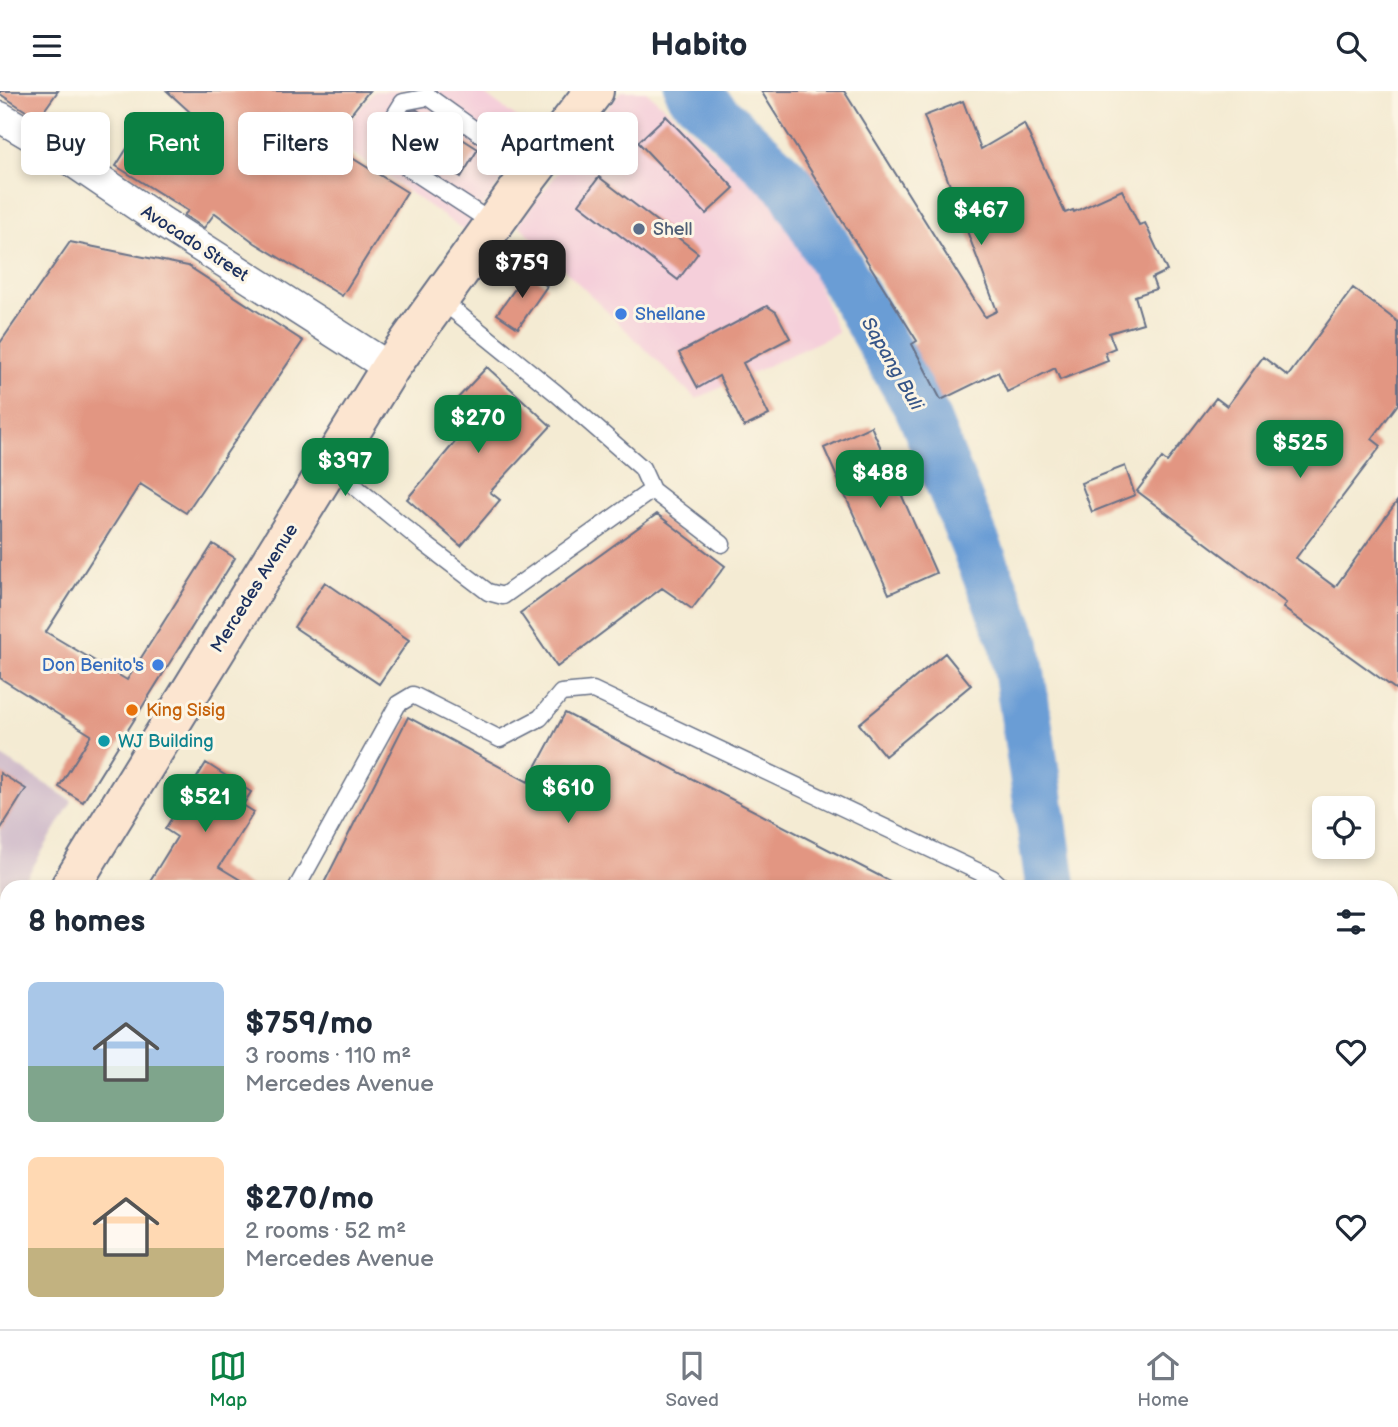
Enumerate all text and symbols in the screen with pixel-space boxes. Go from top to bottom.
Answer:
text: Habito [650,26,748,65]
icon: menu [28,27,66,65]
icon: search [1332,27,1370,65]
chip: Buy [21,112,110,175]
chip: Rent [124,112,224,175]
chip: Filters [238,112,353,175]
chip: New [367,112,463,175]
chip: Apartment [477,112,638,175]
pin: $467 [940,187,1022,247]
text: $467 [953,196,1009,224]
street label: Avocado Street [137,201,253,286]
place label: Shell [653,219,693,240]
marker: Shell [631,221,647,237]
pin: $759 [481,241,563,300]
text: $759 [495,249,549,277]
place label: Shellane [635,304,706,325]
marker: Shellane [613,306,629,322]
water label: Sapang Buli [856,313,928,415]
pin: $270 [437,395,519,455]
text: $270 [450,404,506,432]
pin: $525 [1259,421,1341,480]
text: $525 [1272,429,1328,457]
pin: $397 [304,439,386,498]
text: $397 [318,447,372,475]
pin: $488 [839,451,921,510]
text: $488 [852,459,908,487]
street label: Mercedes Avenue [206,520,303,656]
place label: Don Benito's [42,655,144,676]
marker: Don Benito's [150,657,166,673]
place label: King Sisig [146,700,225,721]
marker: King Sisig [124,702,140,718]
place label: WJ Building [118,731,214,752]
marker: WJ Building [96,733,112,749]
pin: $610 [527,765,609,825]
text: $610 [541,774,595,802]
pin: $521 [164,775,246,834]
text: $521 [179,783,231,811]
map controls [1312,796,1375,859]
button: locate [1312,796,1375,859]
icon: filters [1332,903,1370,941]
text: 8 homes [28,904,145,940]
text: $759/mo [245,1006,373,1042]
icon: home [84,1010,168,1094]
icon: heart [1332,1033,1370,1071]
text: 3 rooms · 110 m² [245,1042,411,1070]
text: Mercedes Avenue [245,1070,434,1098]
text: $270/mo [245,1181,374,1217]
icon: home [84,1185,168,1269]
icon: heart [1332,1208,1370,1246]
text: 2 rooms · 52 m² [245,1217,406,1245]
text: Mercedes Avenue [245,1245,434,1273]
tab: Map [209,1347,247,1412]
tab: Saved [666,1347,719,1412]
tab: Home [1137,1347,1189,1412]

